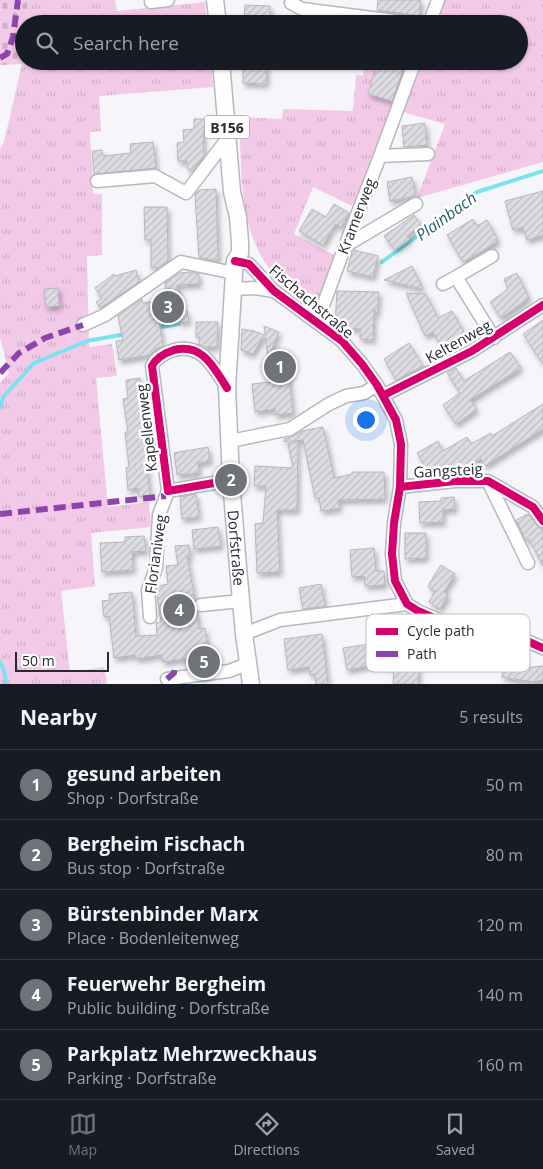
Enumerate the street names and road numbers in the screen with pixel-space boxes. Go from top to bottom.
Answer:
road number: B156 [204,115,250,138]
street label: Kramerweg [332,175,380,257]
street label: Fischachstraße [266,260,358,342]
street label: Keltenweg [421,315,495,367]
street label: Kapellenweg [131,383,161,473]
street label: Gangsteig [413,458,483,482]
street label: Dorfstraße [223,509,250,586]
street label: Florianiweg [140,513,170,595]

